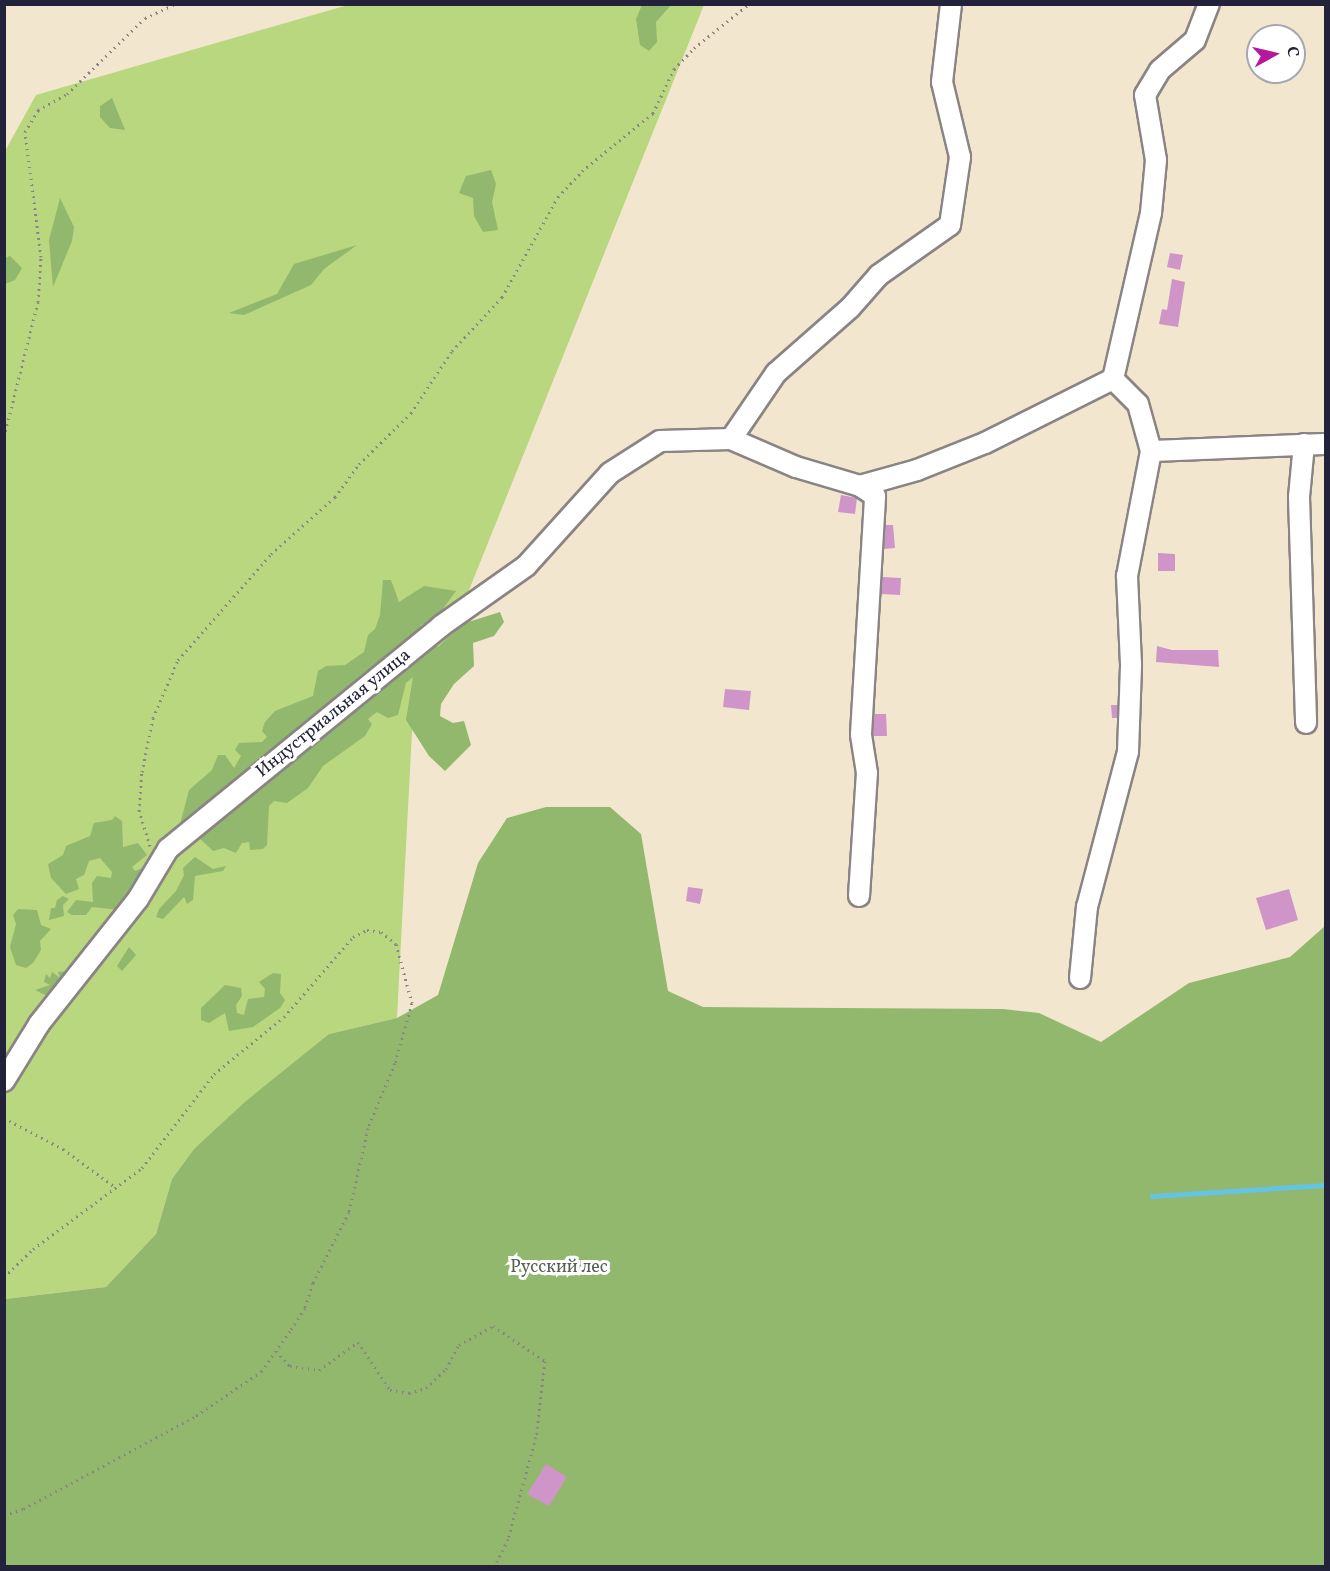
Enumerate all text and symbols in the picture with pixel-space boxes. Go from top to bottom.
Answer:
north arrow [1246,24,1306,84]
text: С [1280,45,1303,58]
street label: Индустриальная улица [252,645,416,783]
park label: Русский лес [510,1257,608,1279]

